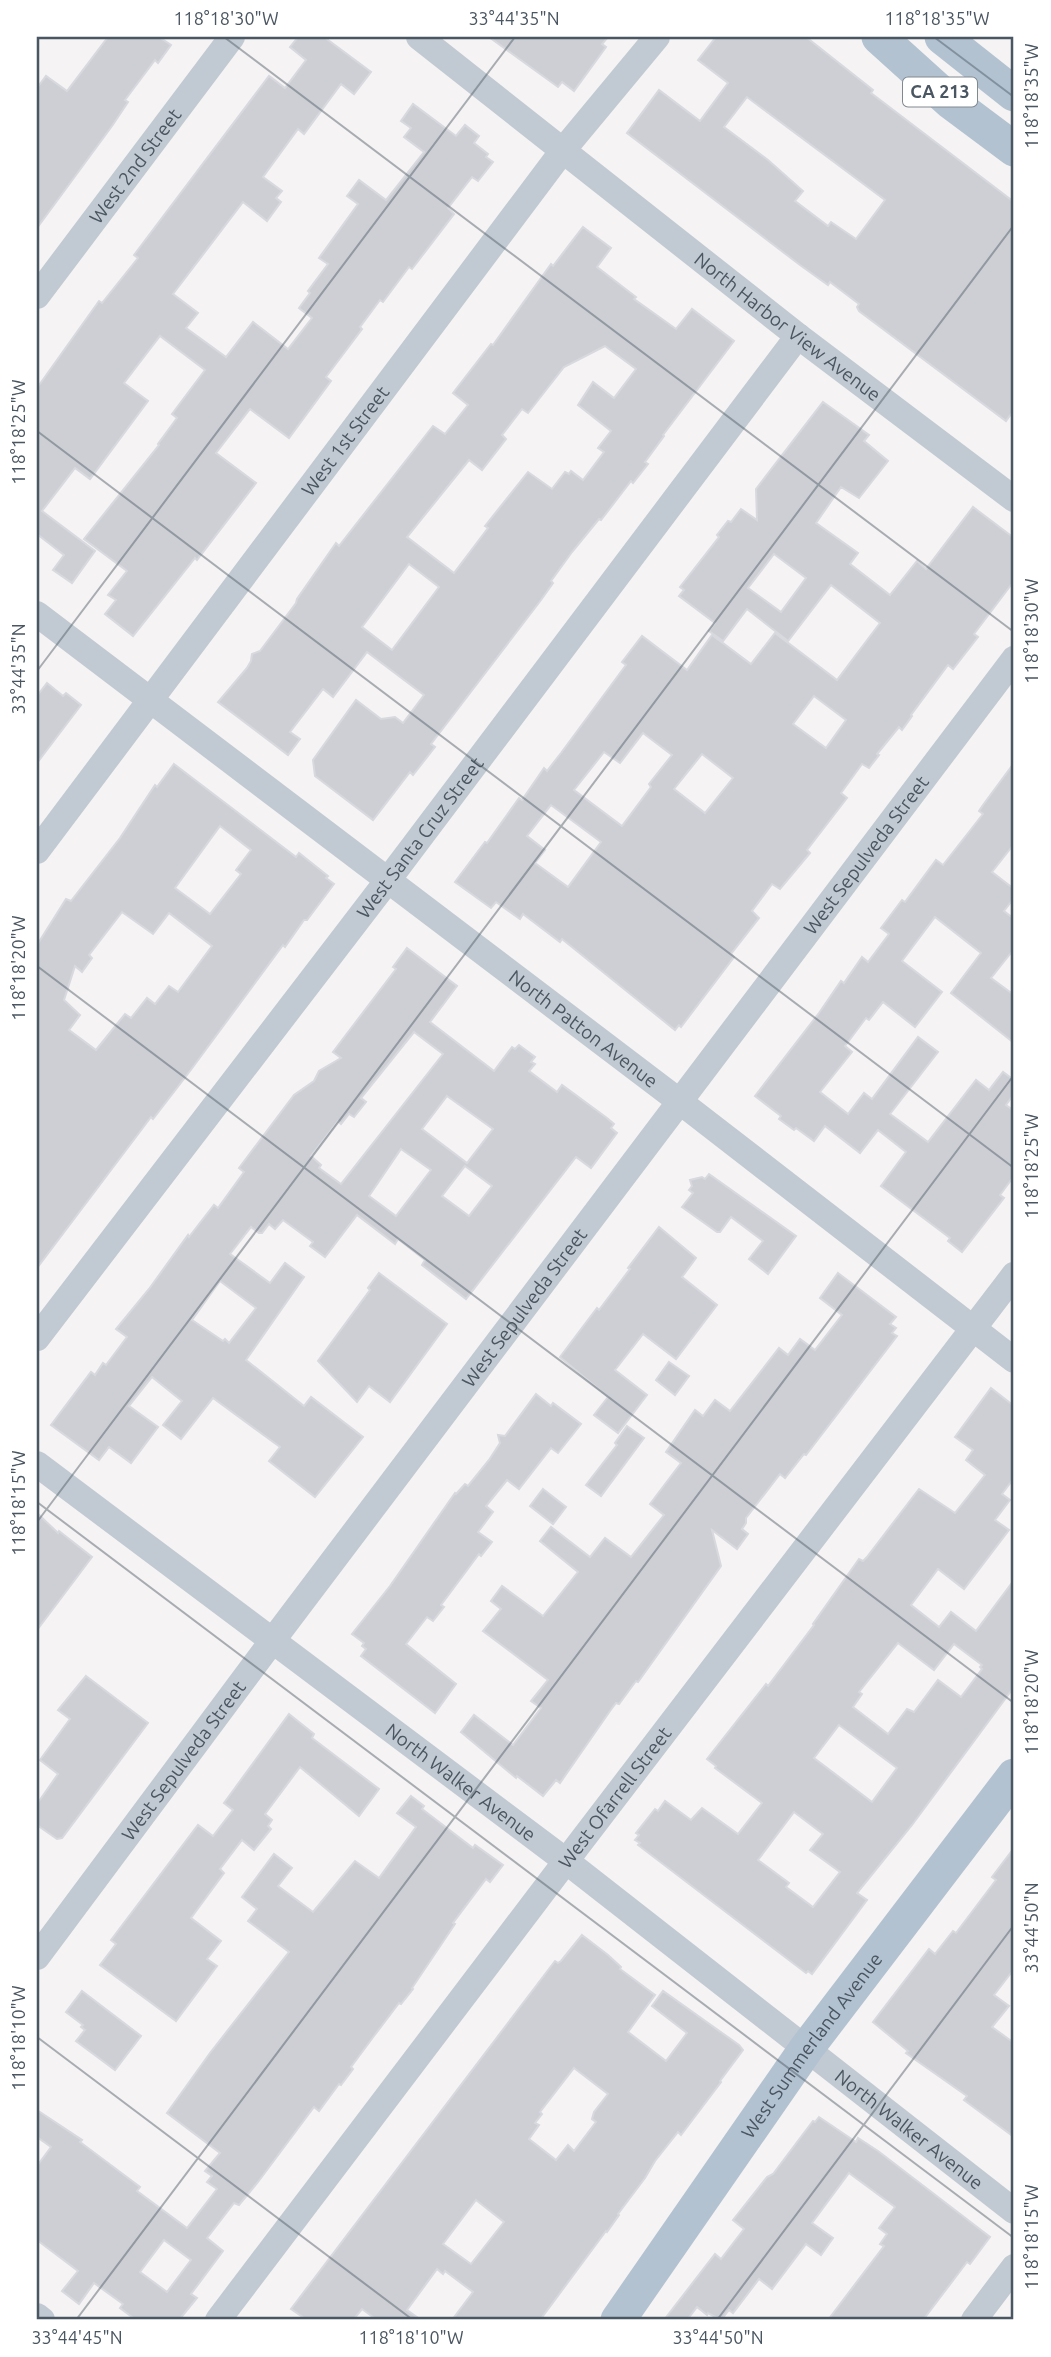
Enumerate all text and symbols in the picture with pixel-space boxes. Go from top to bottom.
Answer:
text: 118°18'30"W [173,8,279,28]
text: 33°44'35"N [468,8,560,28]
text: 118°18'35"W [884,8,990,28]
text: 118°18'35"W [1021,43,1041,149]
road number: CA 213 [903,78,977,106]
street label: West 2nd Street [85,104,186,228]
street label: North Harbor View Avenue [690,248,885,406]
text: 118°18'25"W [8,379,28,485]
street label: West 1st Street [297,381,394,500]
text: 118°18'30"W [1021,578,1041,684]
text: 33°44'35"N [8,623,28,715]
street label: West Santa Cruz Street [352,752,488,922]
street label: West Sepulveda Street [799,771,933,939]
text: 118°18'20"W [8,915,28,1021]
street label: North Patton Avenue [505,965,662,1092]
text: 118°18'25"W [1021,1113,1041,1219]
street label: West Sepulveda Street [457,1223,592,1391]
text: 118°18'15"W [8,1450,28,1556]
text: 118°18'20"W [1021,1649,1041,1755]
street label: West Sepulveda Street [117,1676,250,1845]
street label: North Walker Avenue [382,1719,540,1846]
street label: West Ofarrell Street [554,1722,676,1872]
text: 33°44'50"N [1021,1882,1041,1974]
street label: West Summerland Avenue [737,1948,887,2142]
text: 118°18'10"W [8,1985,28,2091]
street label: North Walker Avenue [831,2064,988,2194]
text: 118°18'15"W [1021,2184,1041,2290]
text: 33°44'45"N [31,2327,123,2347]
text: 118°18'10"W [358,2327,464,2347]
text: 33°44'50"N [672,2327,764,2347]

